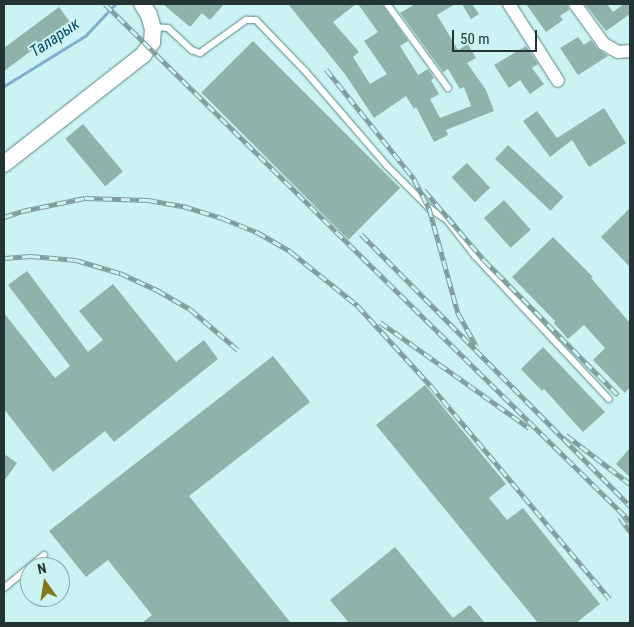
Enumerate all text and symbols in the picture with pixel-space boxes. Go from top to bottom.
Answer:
water label: Таларык [27,14,83,62]
scale bar [454,20,539,52]
text: 50 m [460,30,490,48]
north arrow [20,557,70,607]
text: N [36,560,48,577]

